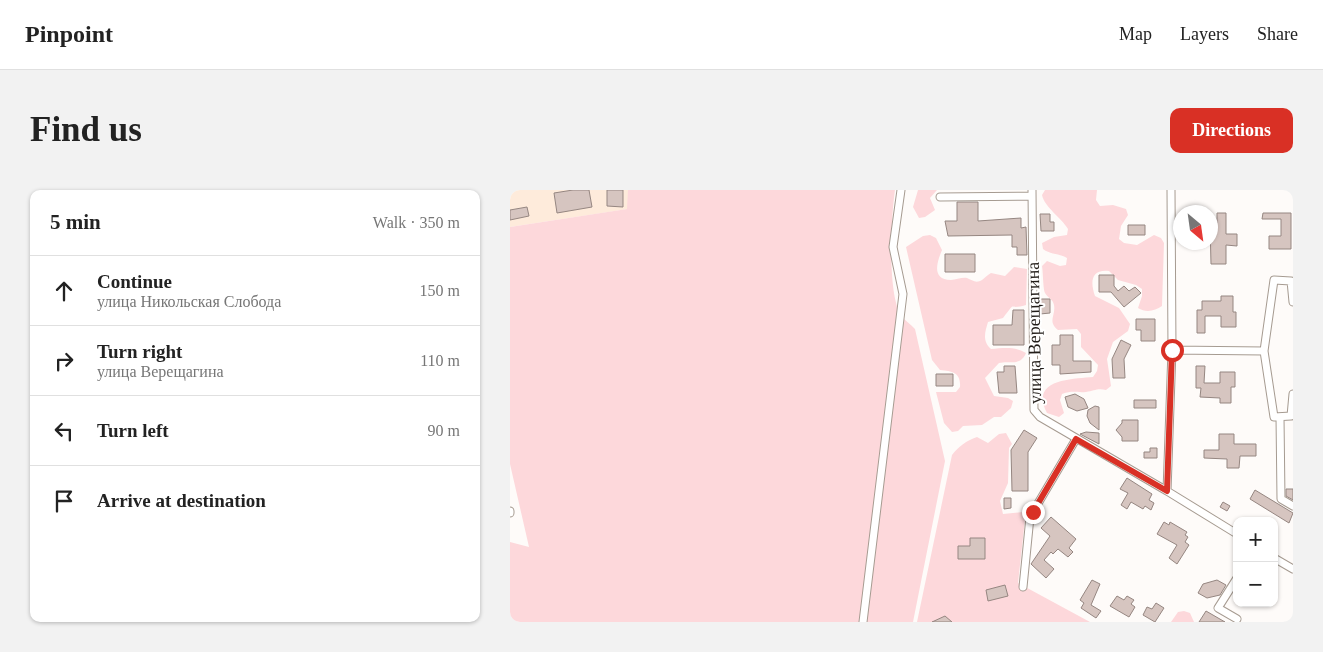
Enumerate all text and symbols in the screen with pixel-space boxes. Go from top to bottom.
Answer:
text: Pinpoint [25,21,113,47]
text: Map [1119,24,1152,44]
text: Layers [1180,24,1229,44]
text: Share [1257,24,1298,44]
button: Directions [1170,108,1293,153]
text: Find us [30,110,142,149]
north arrow [1173,205,1218,250]
text: 5 min [50,210,101,234]
text: Walk · 350 m [373,214,460,231]
street label: улица Верещагина [1023,262,1045,404]
text: Continue [97,271,172,292]
icon: ahead [50,277,78,305]
text: 150 m [420,282,460,299]
text: улица Никольская Слобода [97,293,281,310]
route start [1161,339,1184,362]
text: Turn right [97,341,182,362]
icon: right [50,347,78,375]
text: 110 m [420,352,460,369]
text: улица Верещагина [97,363,224,380]
icon: left [50,417,78,445]
text: Turn left [97,420,169,441]
text: 90 m [428,422,460,439]
icon: arrive [50,487,78,515]
text: Arrive at destination [97,490,266,511]
route end [1022,501,1045,524]
map controls [1233,517,1278,607]
button: + [1233,517,1278,562]
button: − [1233,562,1278,607]

